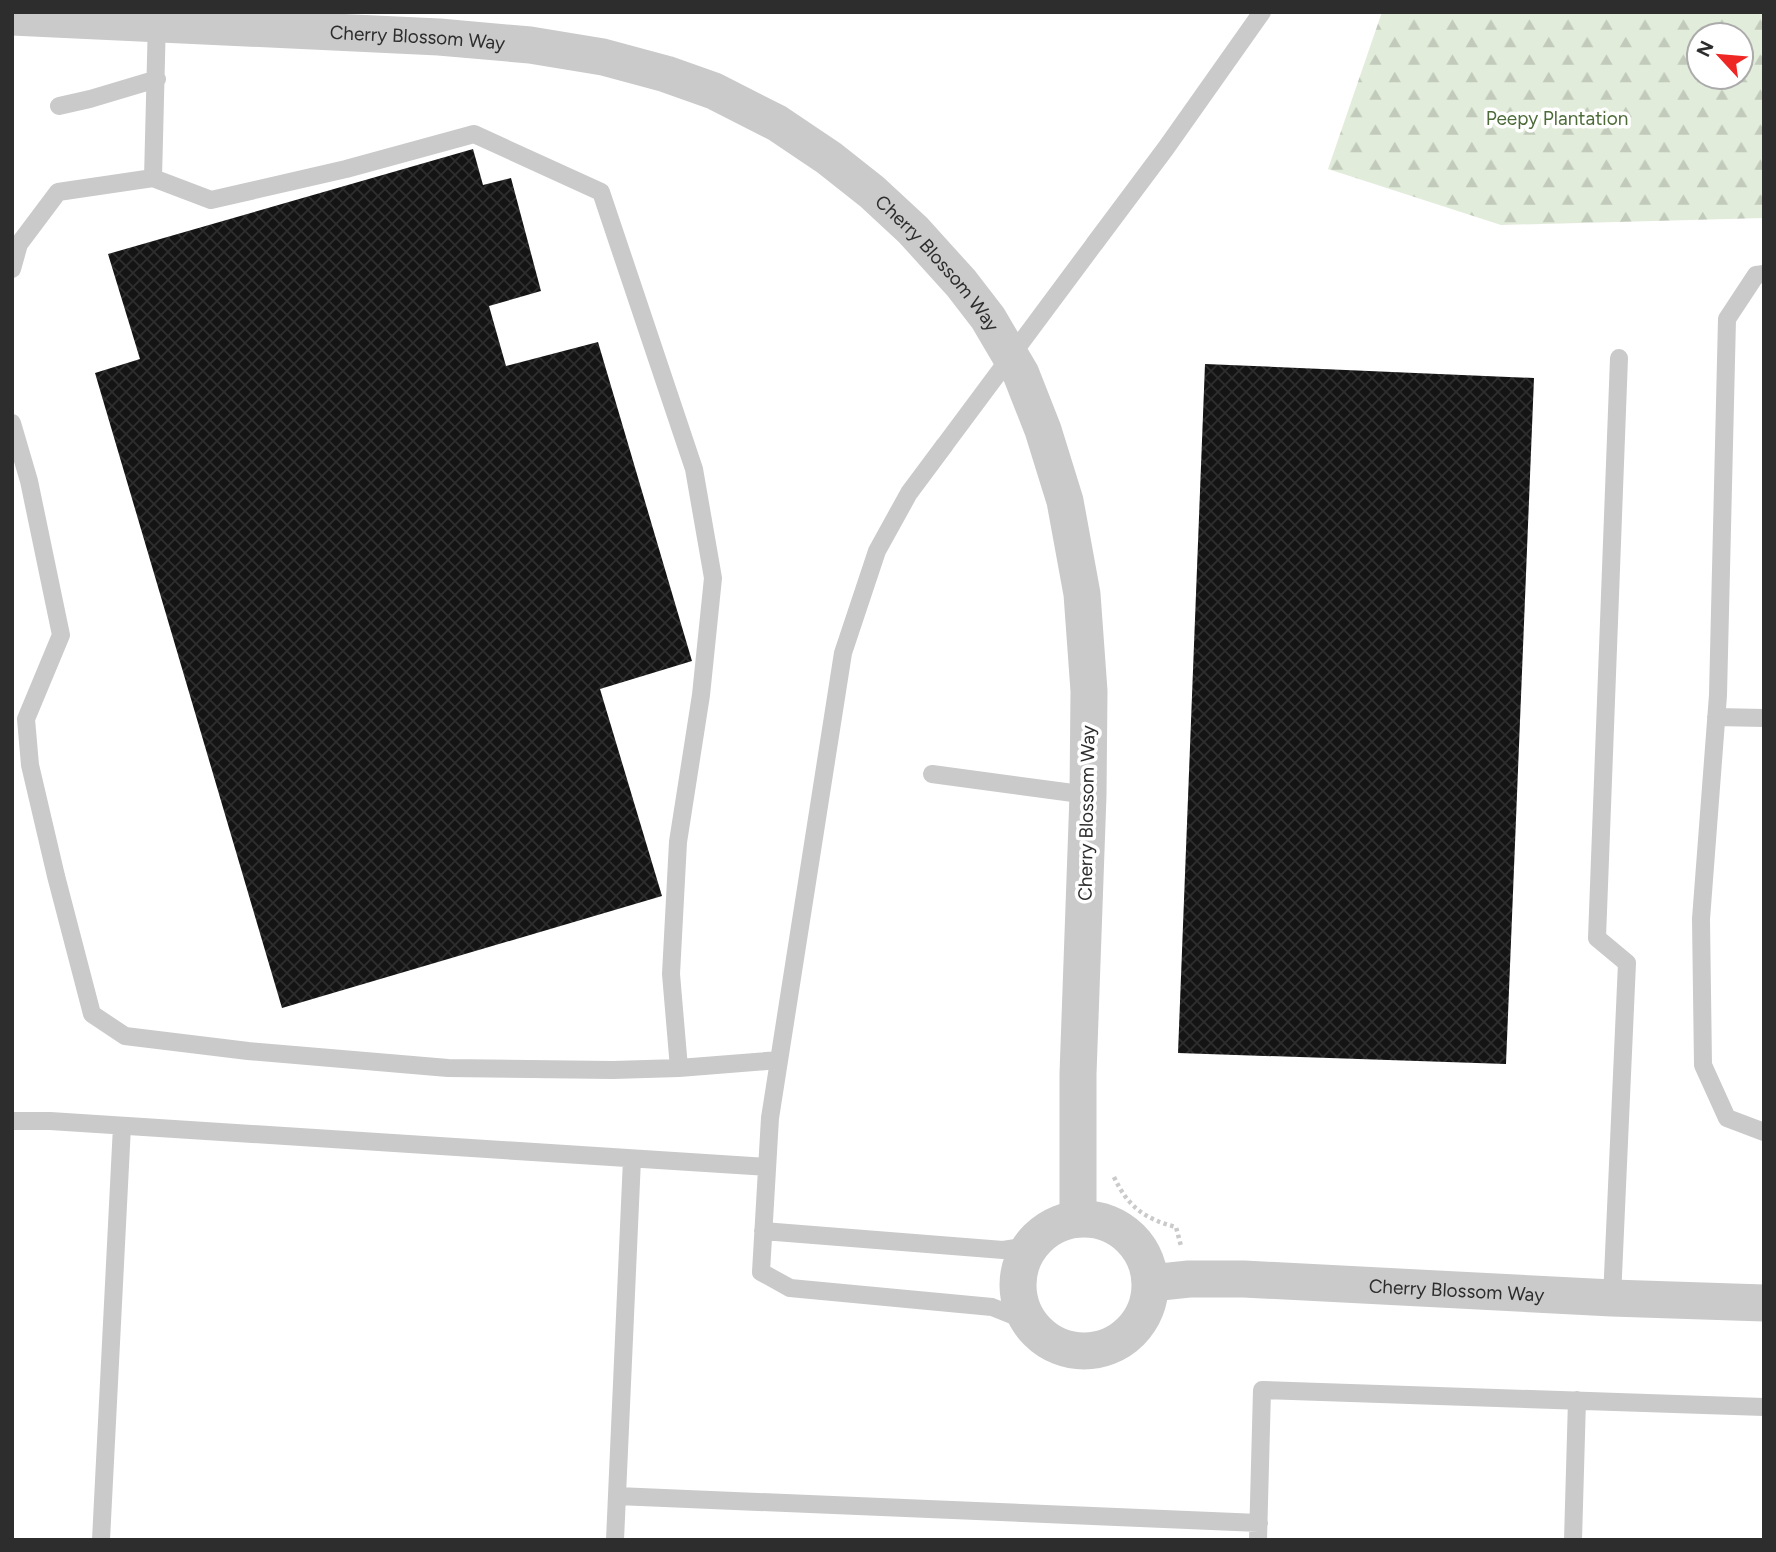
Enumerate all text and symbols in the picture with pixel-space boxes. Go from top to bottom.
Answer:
street label: Cherry Blossom Way [329,21,506,55]
north arrow [1685,21,1755,91]
text: N [1692,37,1719,60]
park label: Peepy Plantation [1486,107,1628,130]
street label: Cherry Blossom Way [870,190,1004,335]
street label: Cherry Blossom Way [1073,725,1100,901]
street label: Cherry Blossom Way [1368,1274,1545,1306]

